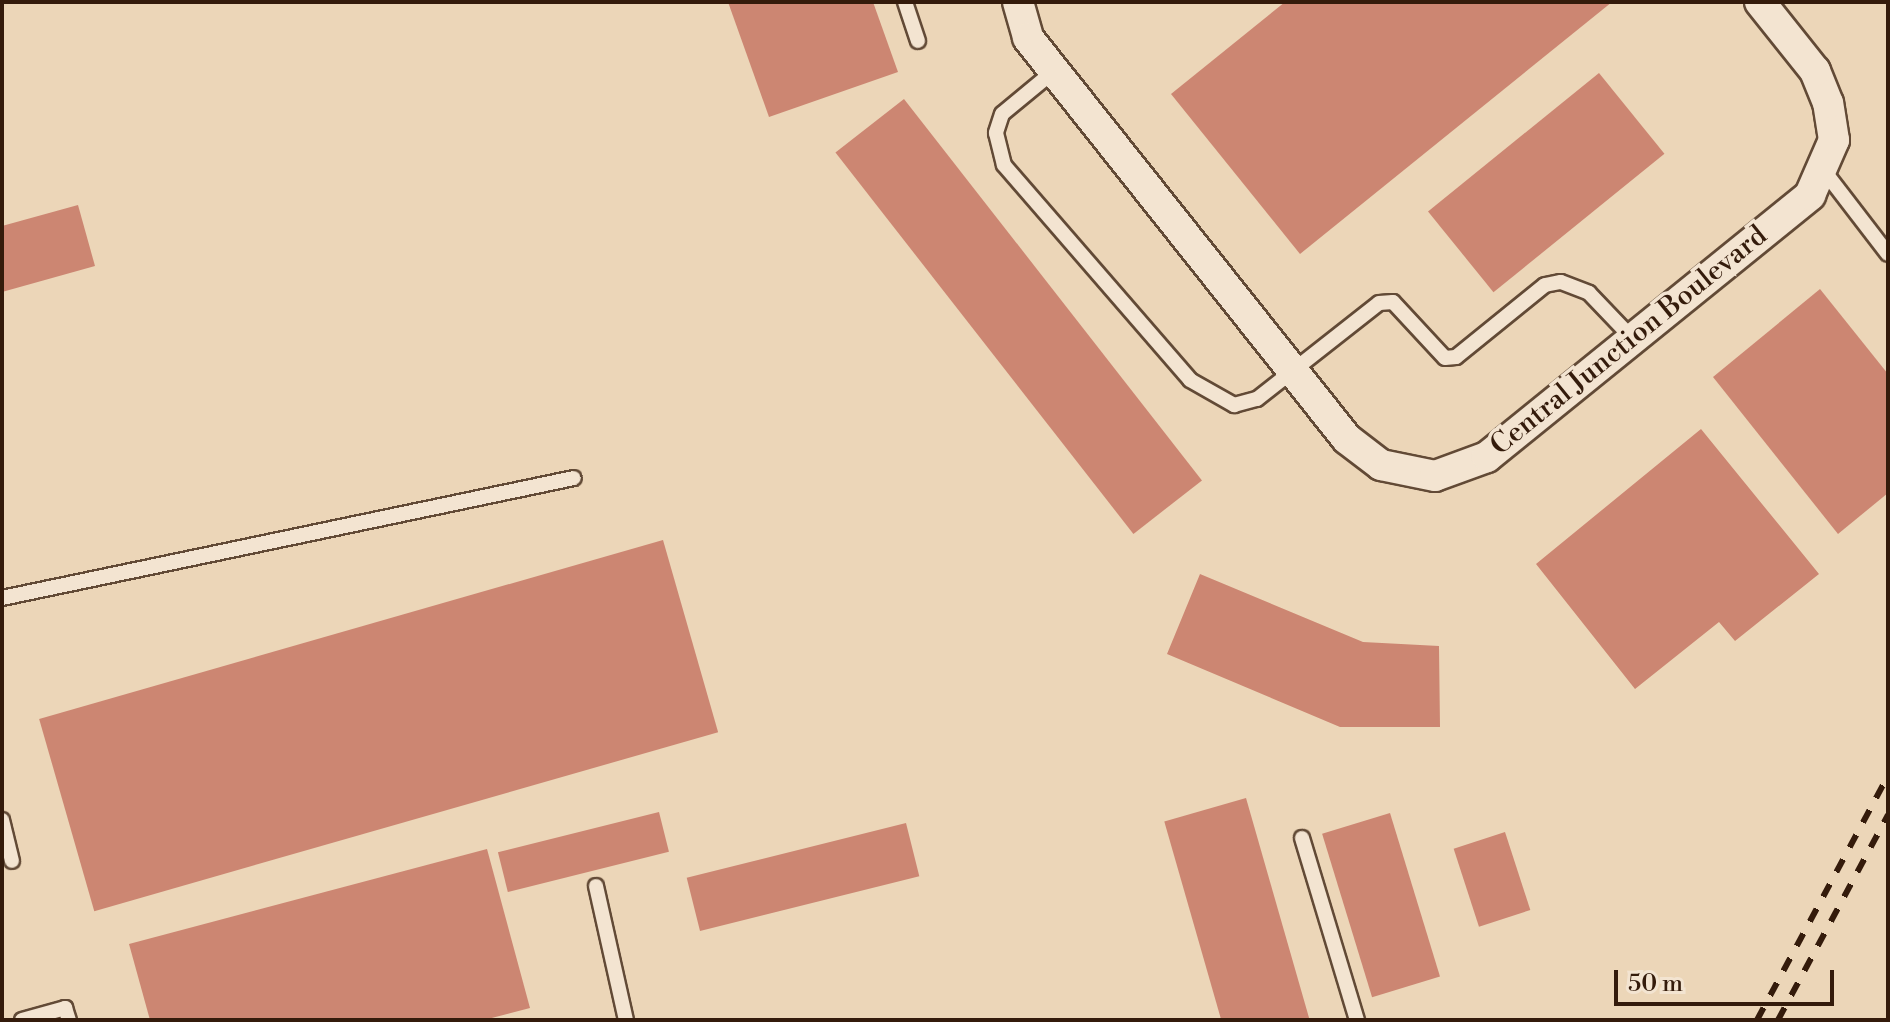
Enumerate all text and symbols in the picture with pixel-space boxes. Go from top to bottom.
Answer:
street label: Central Junction Boulevard [1484,219,1774,463]
scale bar [1618,954,1838,1004]
text: 50 m [1628,969,1683,999]

